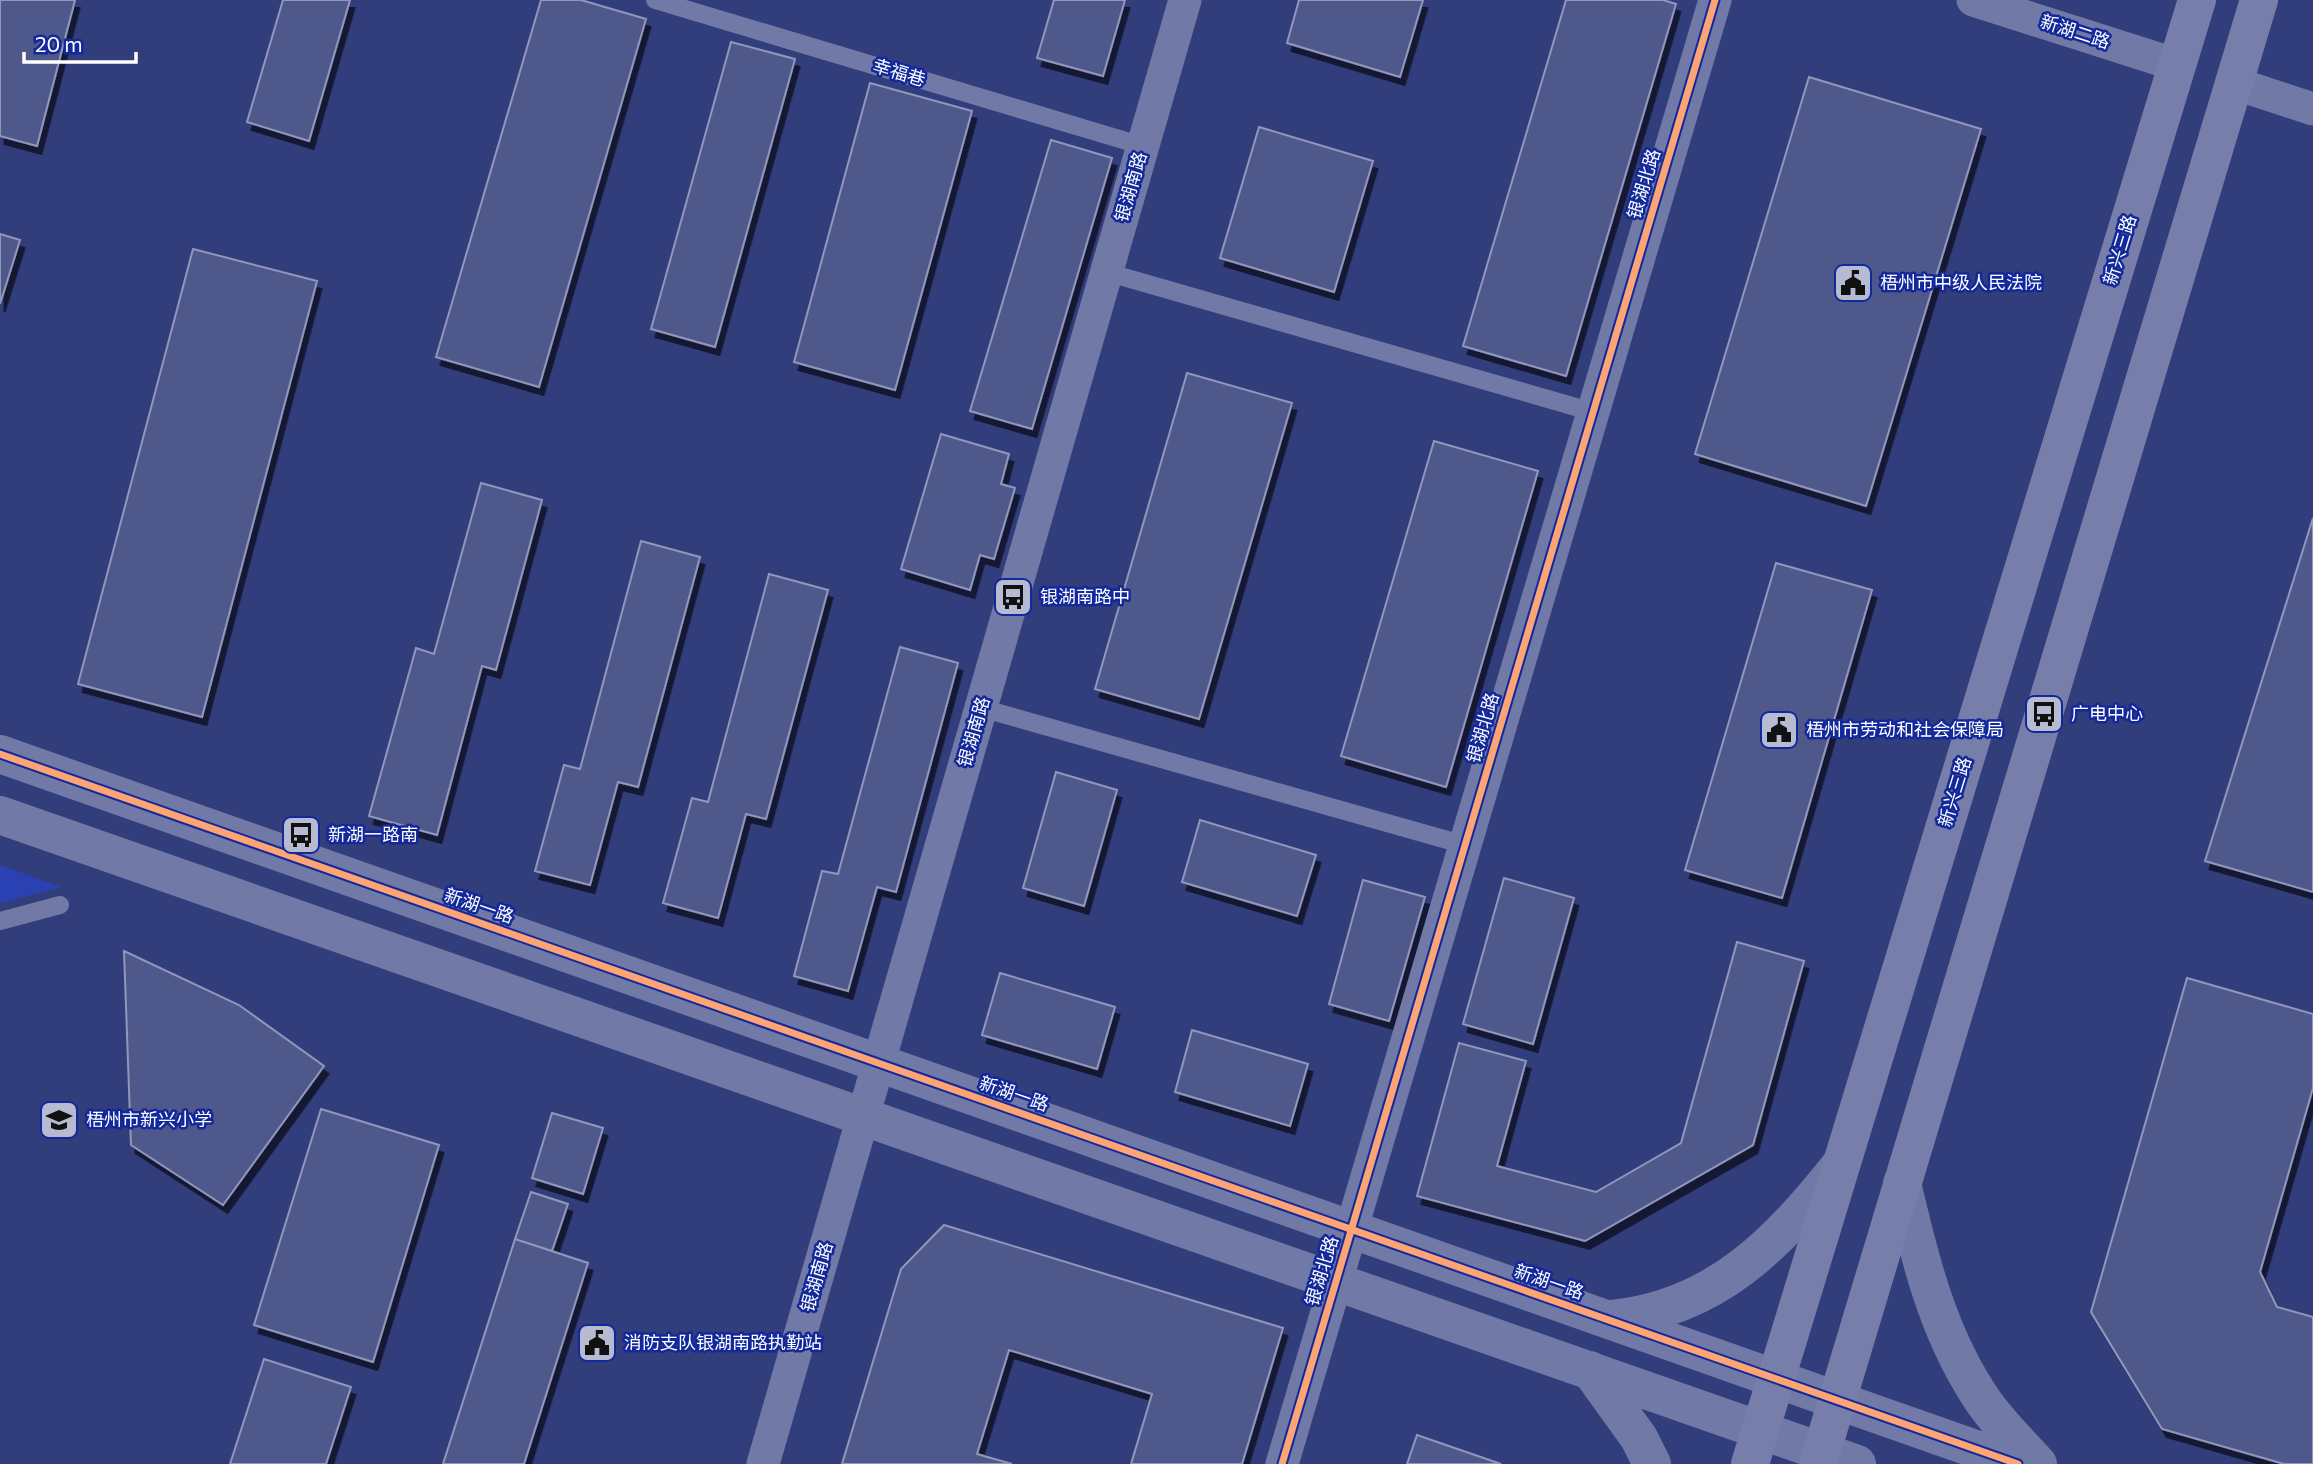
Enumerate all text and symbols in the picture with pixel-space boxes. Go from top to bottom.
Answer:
street label: 新湖二路 [2038,9,2113,53]
scale bar [24,21,136,65]
text: 20 m [35,31,83,56]
street label: 幸福巷 [870,54,928,90]
street label: 银湖北路 [1622,146,1664,221]
street label: 银湖南路 [1110,149,1151,224]
street label: 新兴三路 [2098,212,2140,287]
public building icon: 梧州市中级人民法院 [1832,262,1874,304]
place label: 梧州市中级人民法院 [1880,271,2042,293]
bus stop icon: 银湖南路中 [992,576,1034,618]
place label: 银湖南路中 [1040,585,1130,607]
street label: 银湖北路 [1462,690,1503,765]
bus stop icon: 广电中心 [2023,693,2065,735]
street label: 银湖南路 [953,694,994,769]
place label: 广电中心 [2071,702,2143,724]
public building icon: 梧州市劳动和社会保障局 [1758,709,1800,751]
place label: 梧州市劳动和社会保障局 [1806,718,2004,740]
street label: 新兴三路 [1933,754,1975,829]
bus stop icon: 新湖一路南 [280,814,322,856]
place label: 新湖一路南 [328,823,418,845]
street label: 新湖一路 [442,883,517,927]
street label: 新湖一路 [977,1071,1052,1115]
school or university icon: 梧州市新兴小学 [38,1099,80,1141]
place label: 梧州市新兴小学 [86,1108,212,1130]
street label: 银湖北路 [1300,1233,1342,1308]
street label: 银湖南路 [796,1239,837,1314]
street label: 新湖一路 [1512,1259,1587,1303]
public building icon: 消防支队银湖南路执勤站 [576,1322,618,1364]
place label: 消防支队银湖南路执勤站 [624,1331,822,1353]

